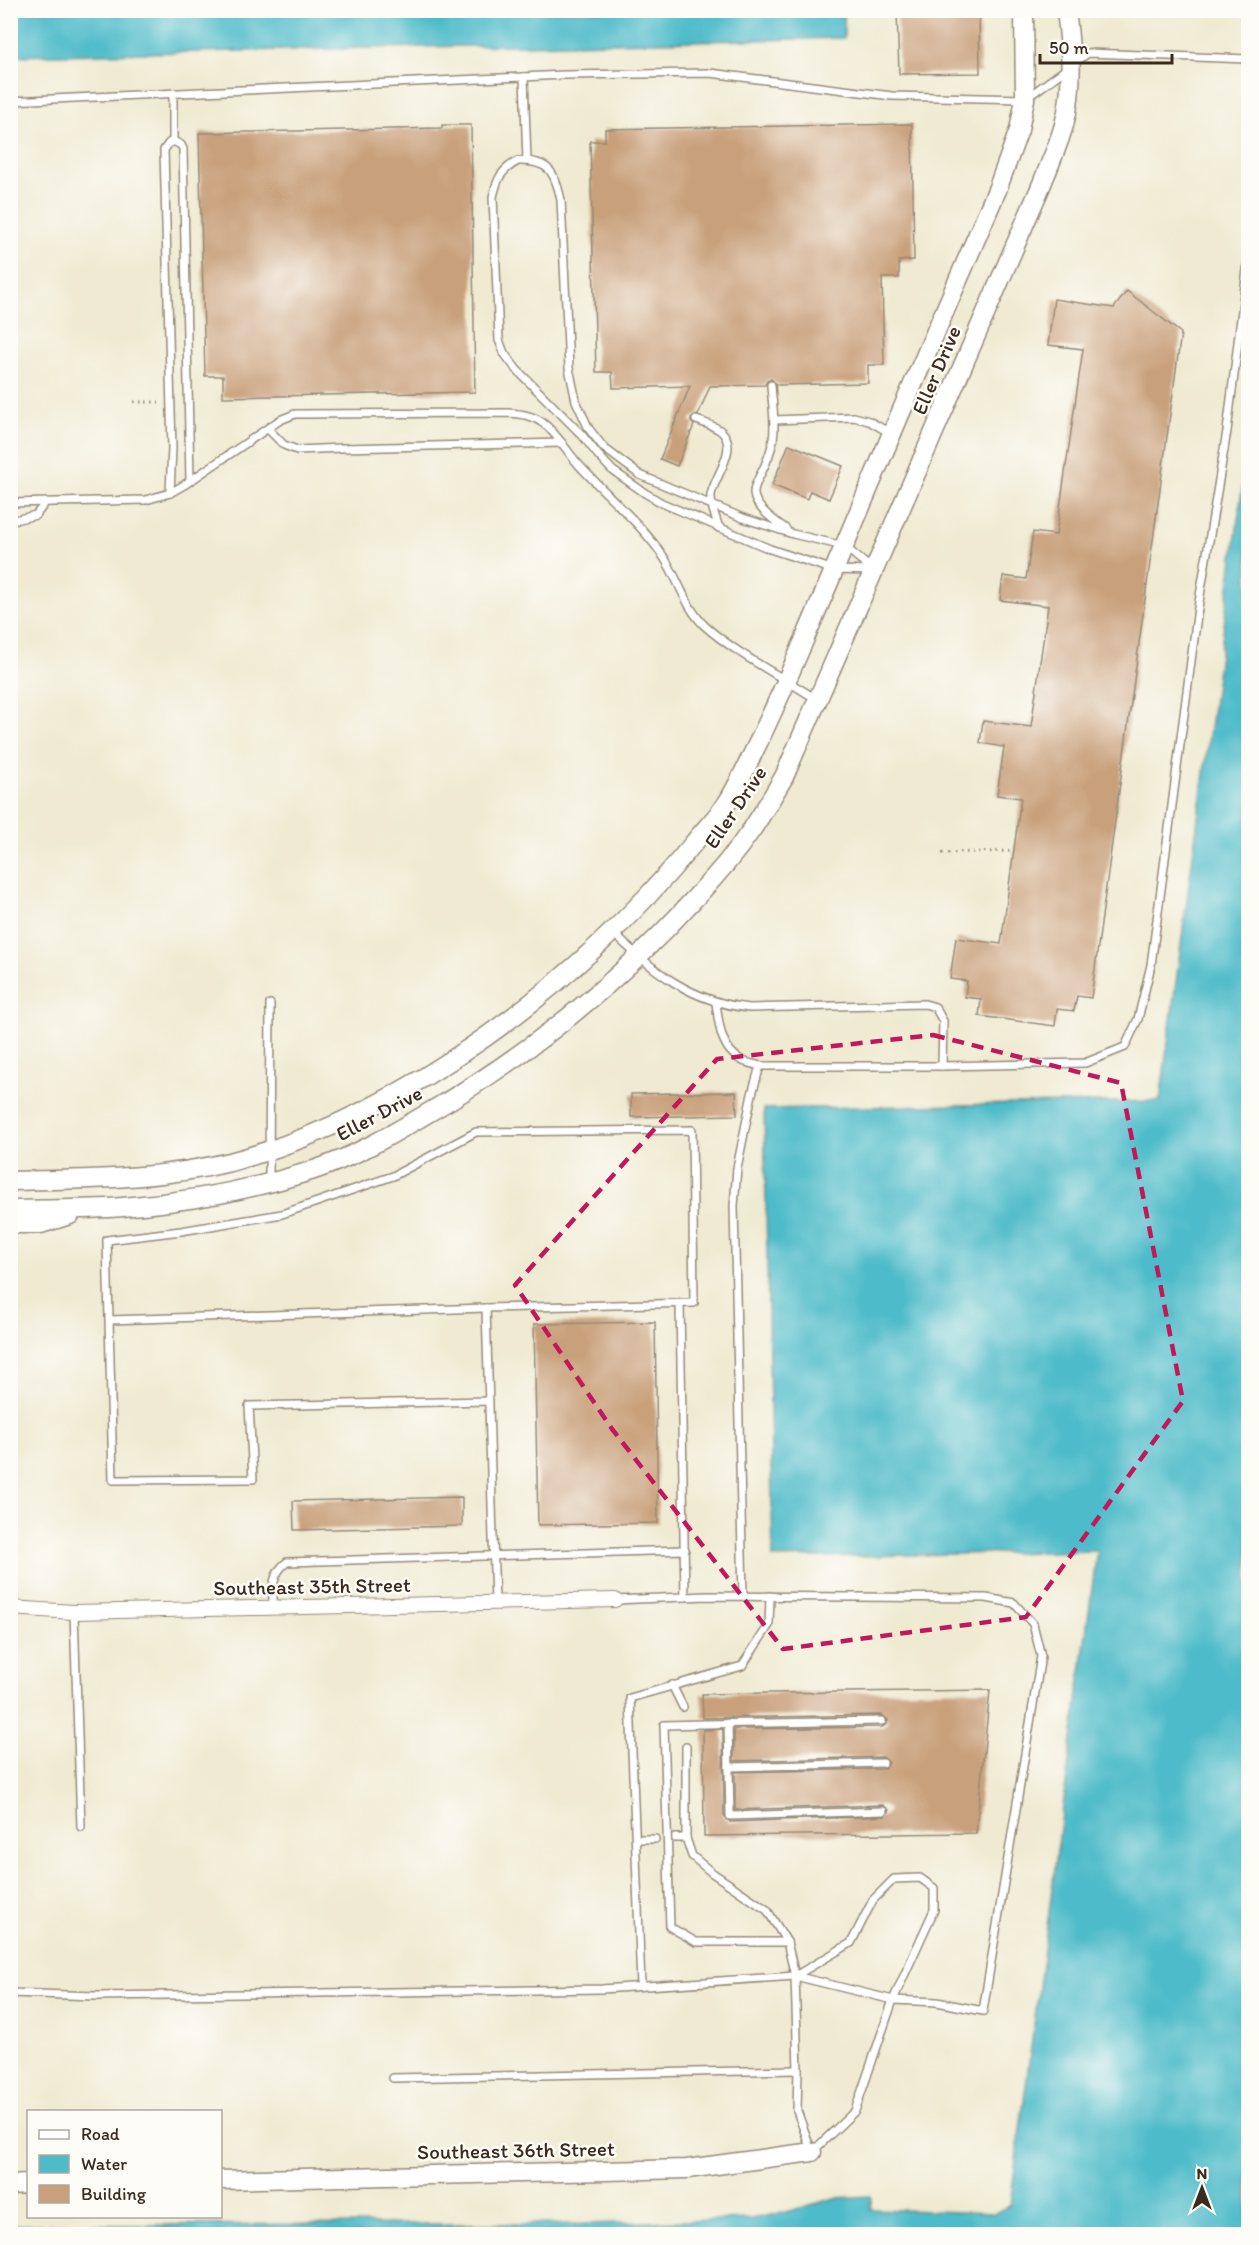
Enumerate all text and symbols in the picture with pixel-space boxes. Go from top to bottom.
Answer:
scale bar [1040,27,1172,65]
text: 50 m [1049,37,1089,59]
street label: Eller Drive [906,322,966,418]
street label: Eller Drive [698,761,772,853]
street label: Eller Drive [332,1080,426,1146]
street label: Southeast 35th Street [213,1572,411,1600]
legend [27,2110,222,2218]
text: Road [81,2123,120,2145]
street label: Southeast 36th Street [417,2136,615,2164]
text: Water [81,2153,127,2175]
north arrow [1172,2158,1232,2218]
text: N [1197,2164,1207,2183]
text: Building [81,2183,147,2205]

